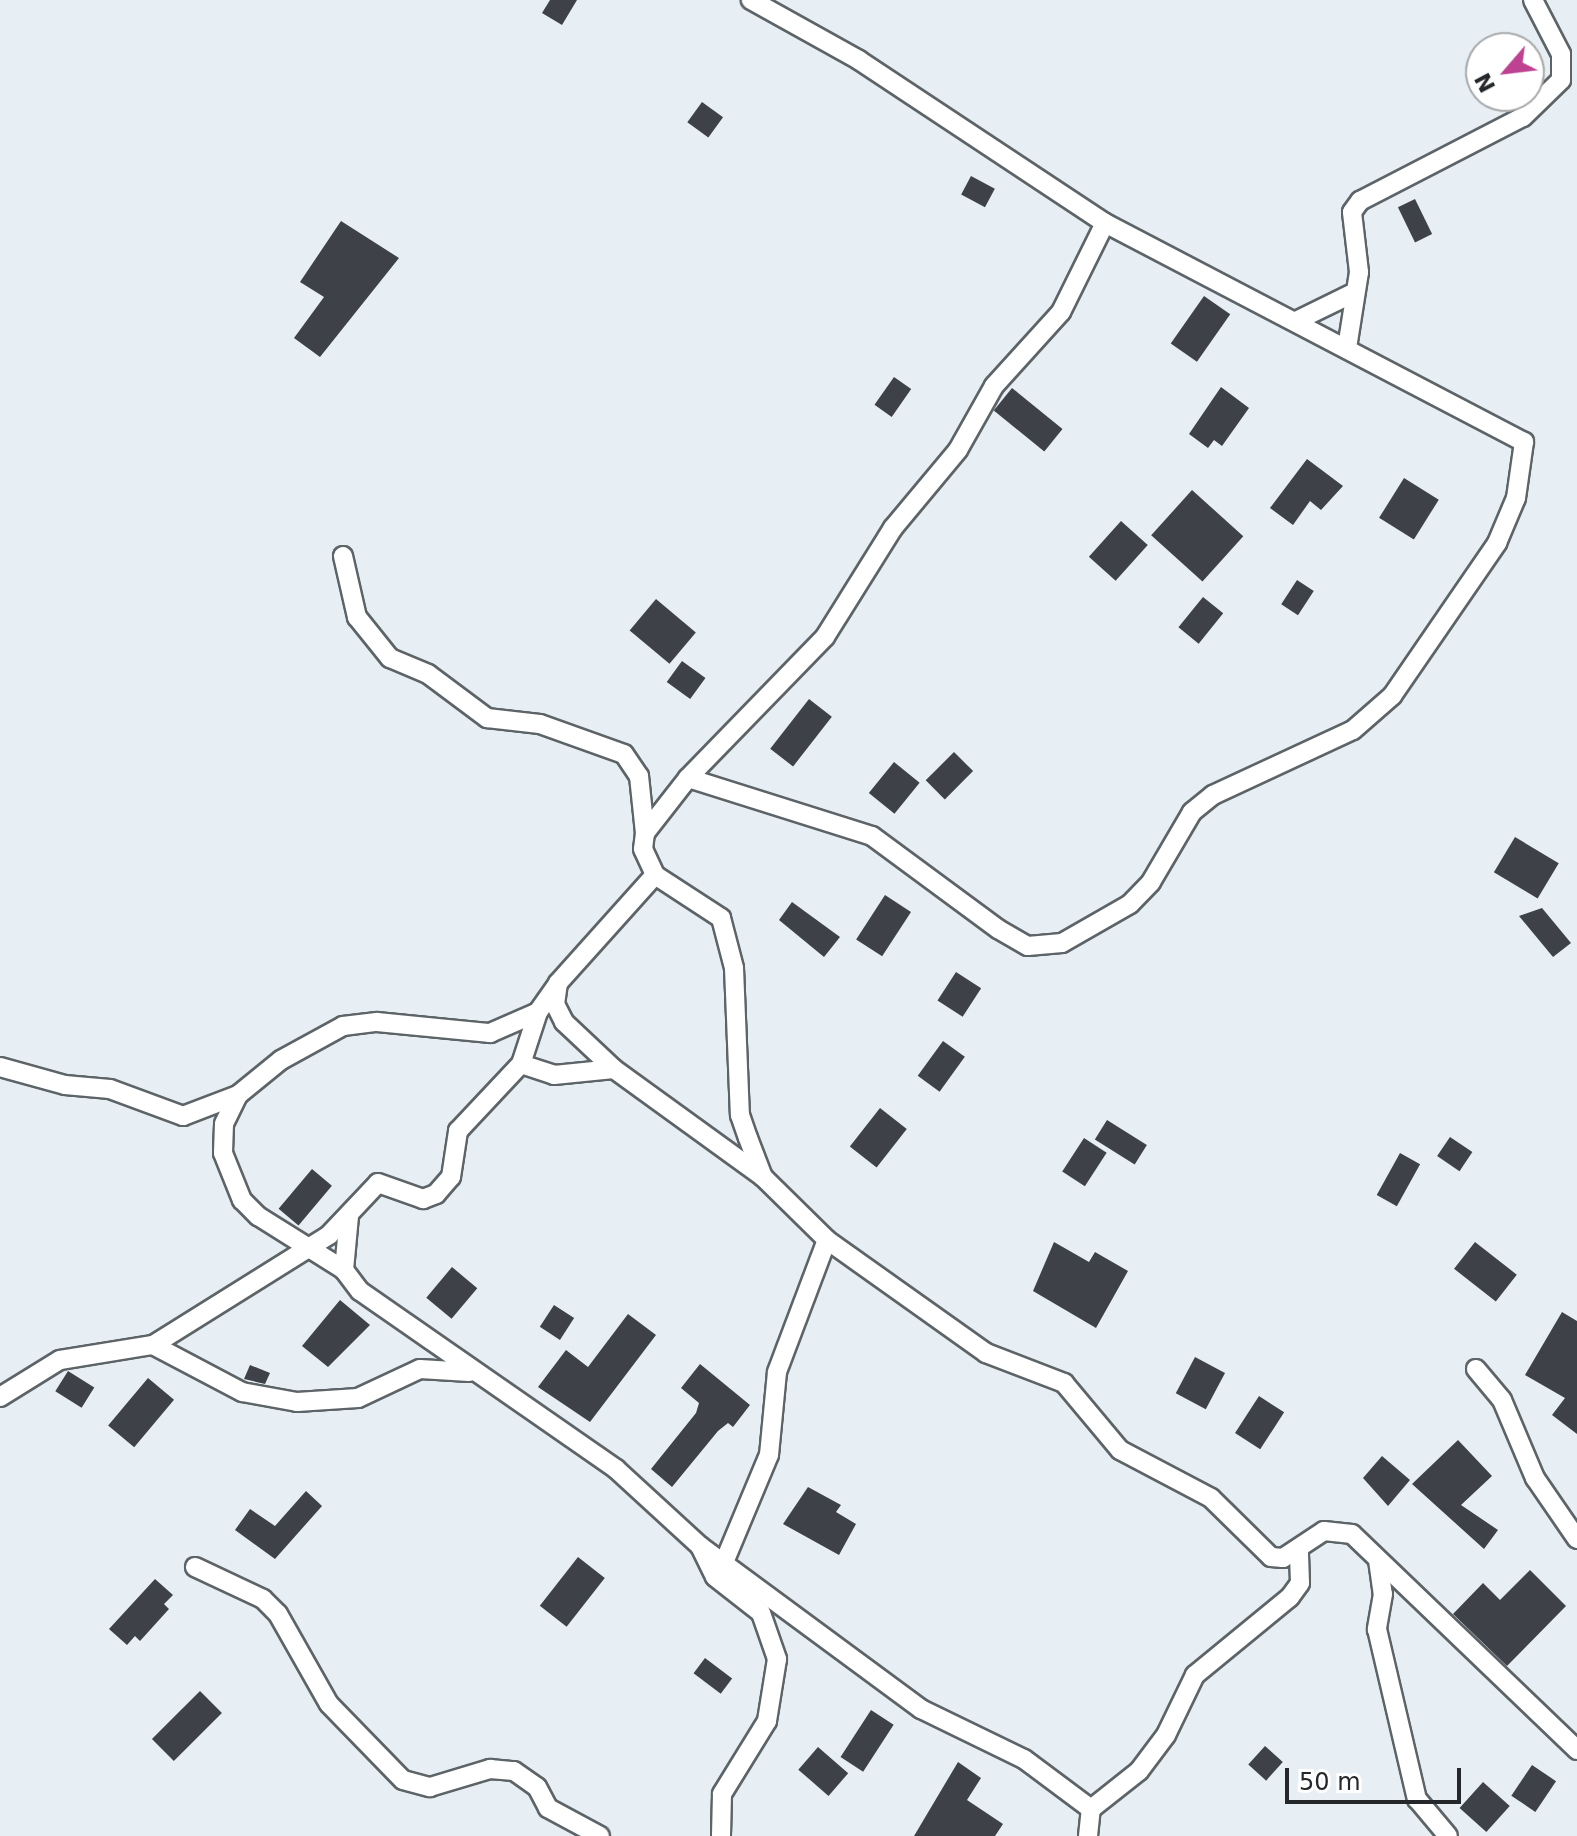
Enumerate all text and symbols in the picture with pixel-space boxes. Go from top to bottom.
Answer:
north arrow [1465,32,1545,112]
text: N [1470,69,1500,97]
scale bar [1289,1752,1465,1802]
text: 50 m [1299,1768,1361,1796]

